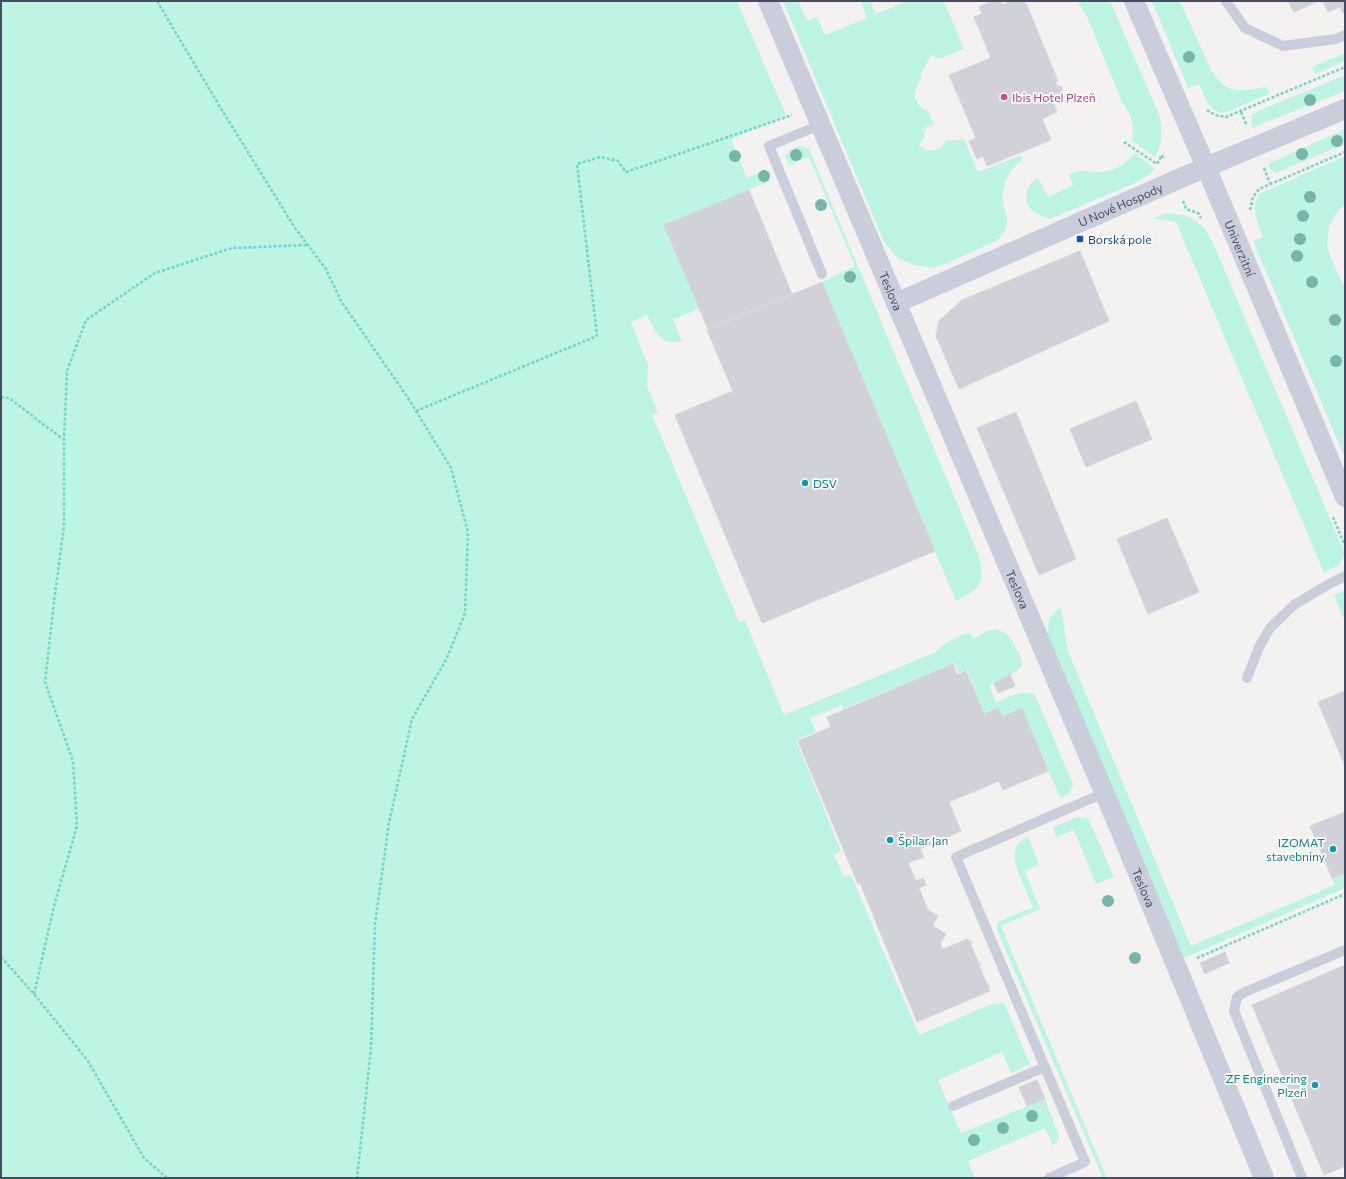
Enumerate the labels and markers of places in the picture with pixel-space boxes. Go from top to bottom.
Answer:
place label: Ibis Hotel Plzeň [1012,90,1096,104]
marker: Ibis Hotel Plzeň [999,92,1009,102]
place label: Borská pole [1088,232,1152,246]
marker: Borská pole [1075,234,1085,244]
place label: DSV [813,476,837,490]
marker: DSV [800,478,810,488]
place label: Špilar Jan [898,833,948,848]
marker: Špilar Jan [885,835,895,845]
place label: IZOMAT stavebniny [1266,835,1325,863]
marker: IZOMAT stavebniny [1328,844,1338,854]
place label: ZF Engineering Plzeň [1225,1071,1307,1099]
marker: ZF Engineering Plzeň [1310,1080,1320,1090]

